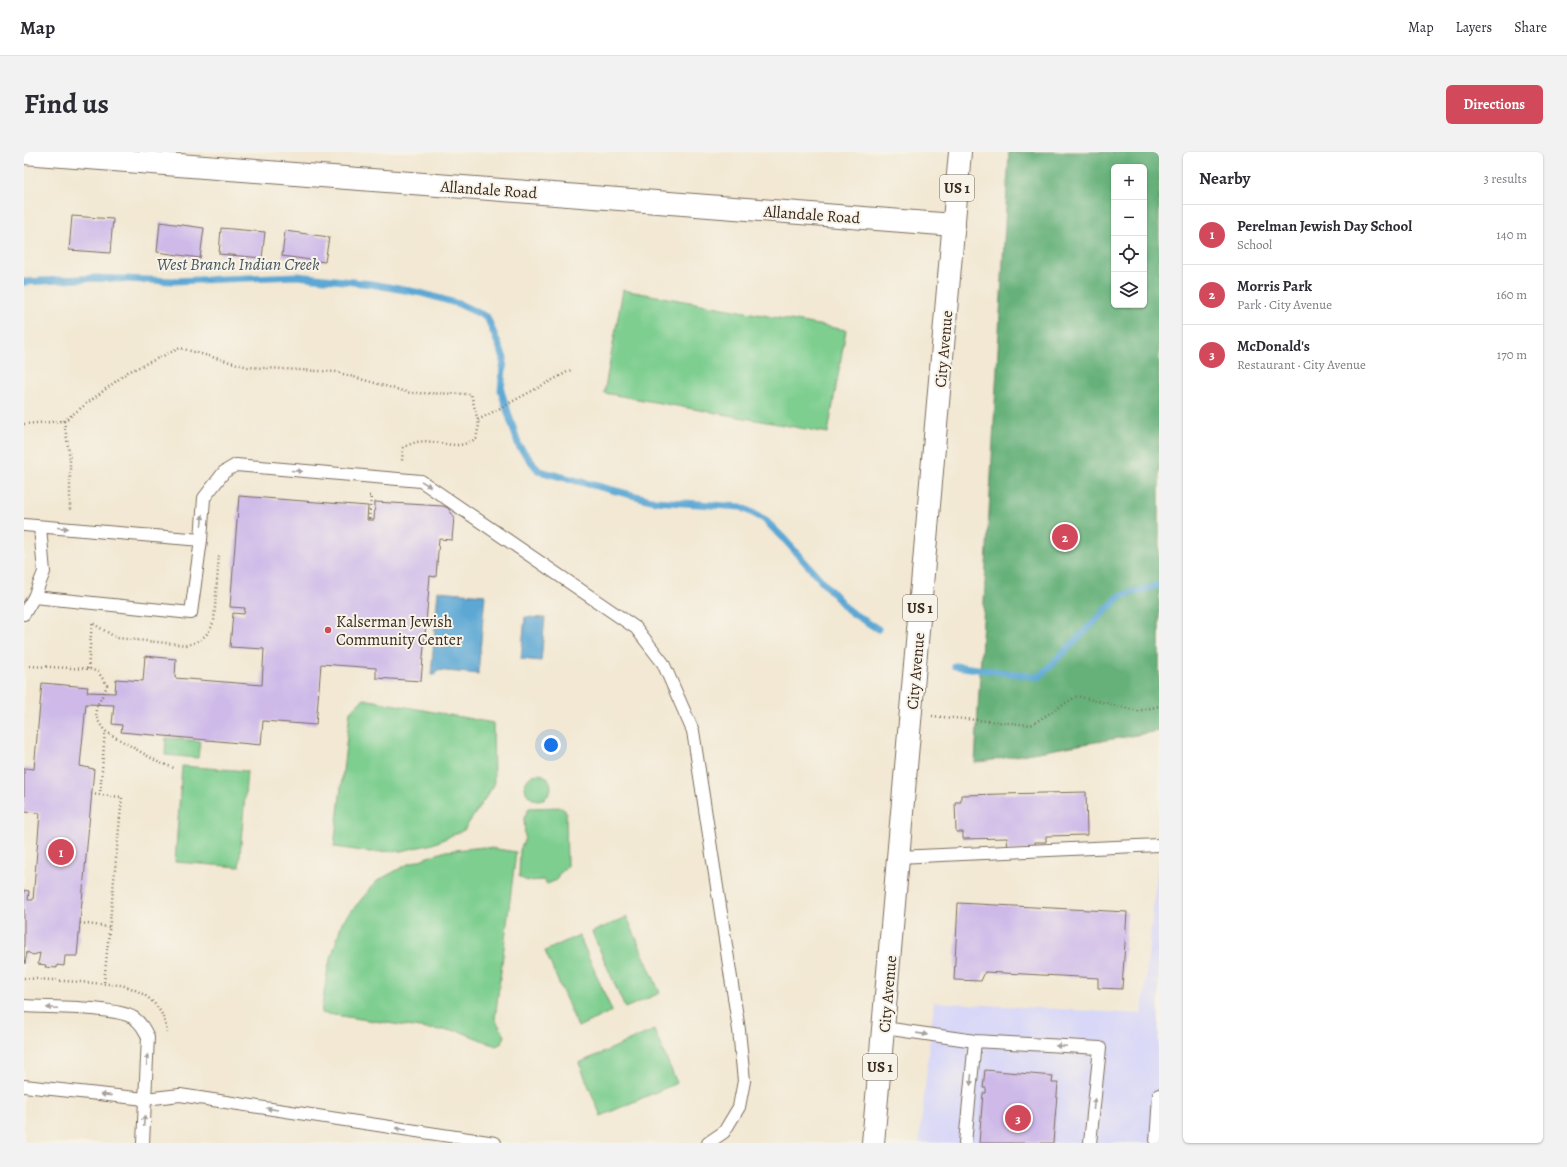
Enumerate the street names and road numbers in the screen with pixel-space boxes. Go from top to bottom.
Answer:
road number: US 1 [940,175,974,201]
street label: Allandale Road [439,176,538,204]
street label: Allandale Road [762,201,861,229]
street label: City Avenue [930,310,958,389]
road number: US 1 [903,595,937,621]
street label: City Avenue [902,632,930,711]
street label: City Avenue [874,955,902,1034]
road number: US 1 [863,1054,897,1080]

